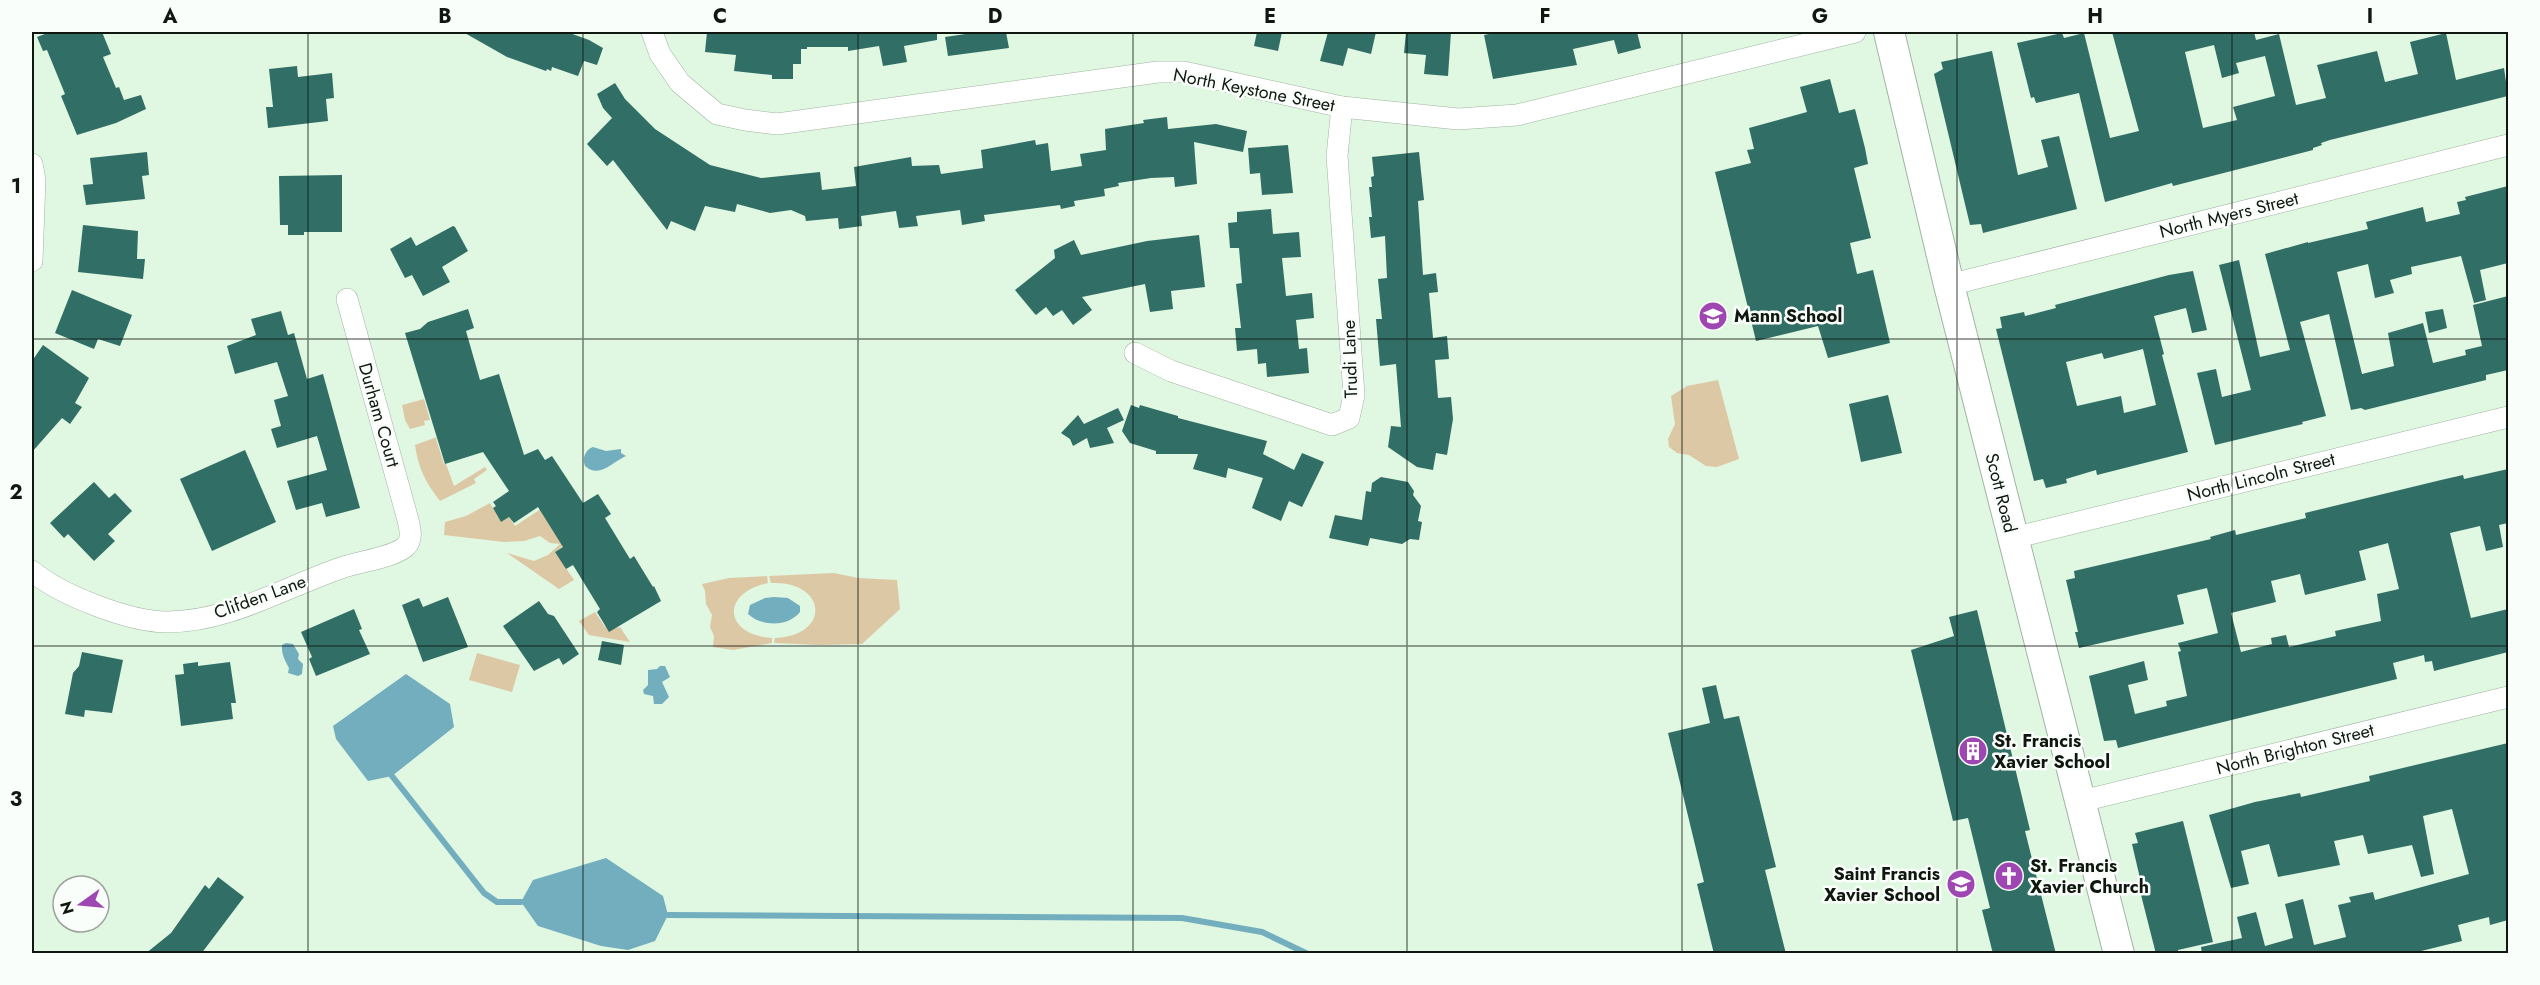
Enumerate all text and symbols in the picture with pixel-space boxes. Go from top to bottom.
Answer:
text: A [162,2,178,31]
text: B [438,2,452,31]
text: C [713,2,727,31]
text: D [988,2,1002,31]
text: E [1264,2,1276,31]
text: F [1539,2,1551,31]
text: G [1812,2,1828,31]
text: H [2087,2,2103,31]
text: I [2367,2,2373,31]
street label: North Keystone Street [1171,62,1338,119]
text: 1 [11,172,21,201]
street label: North Myers Street [2157,185,2302,245]
school or university icon: Mann School [1697,300,1729,332]
place label: Mann School [1734,303,1842,329]
street label: Trudi Lane [1336,319,1364,399]
street label: Durham Court [352,360,407,471]
street label: North Lincoln Street [2184,446,2338,508]
street label: Scott Road [1979,450,2023,536]
text: 2 [9,478,23,507]
street label: Clifden Lane [210,568,310,626]
street label: North Brighton Street [2213,717,2377,781]
place label: St. Francis Xavier School [1994,728,2110,775]
building icon: St. Francis Xavier School [1957,735,1989,767]
text: 3 [10,785,22,814]
place label: St. Francis Xavier Church [2030,853,2149,900]
church icon: St. Francis Xavier Church [1993,860,2025,892]
place label: Saint Francis Xavier School [1824,861,1940,908]
school or university icon: Saint Francis Xavier School [1945,868,1977,900]
north arrow [51,874,111,934]
text: N [54,899,80,917]

